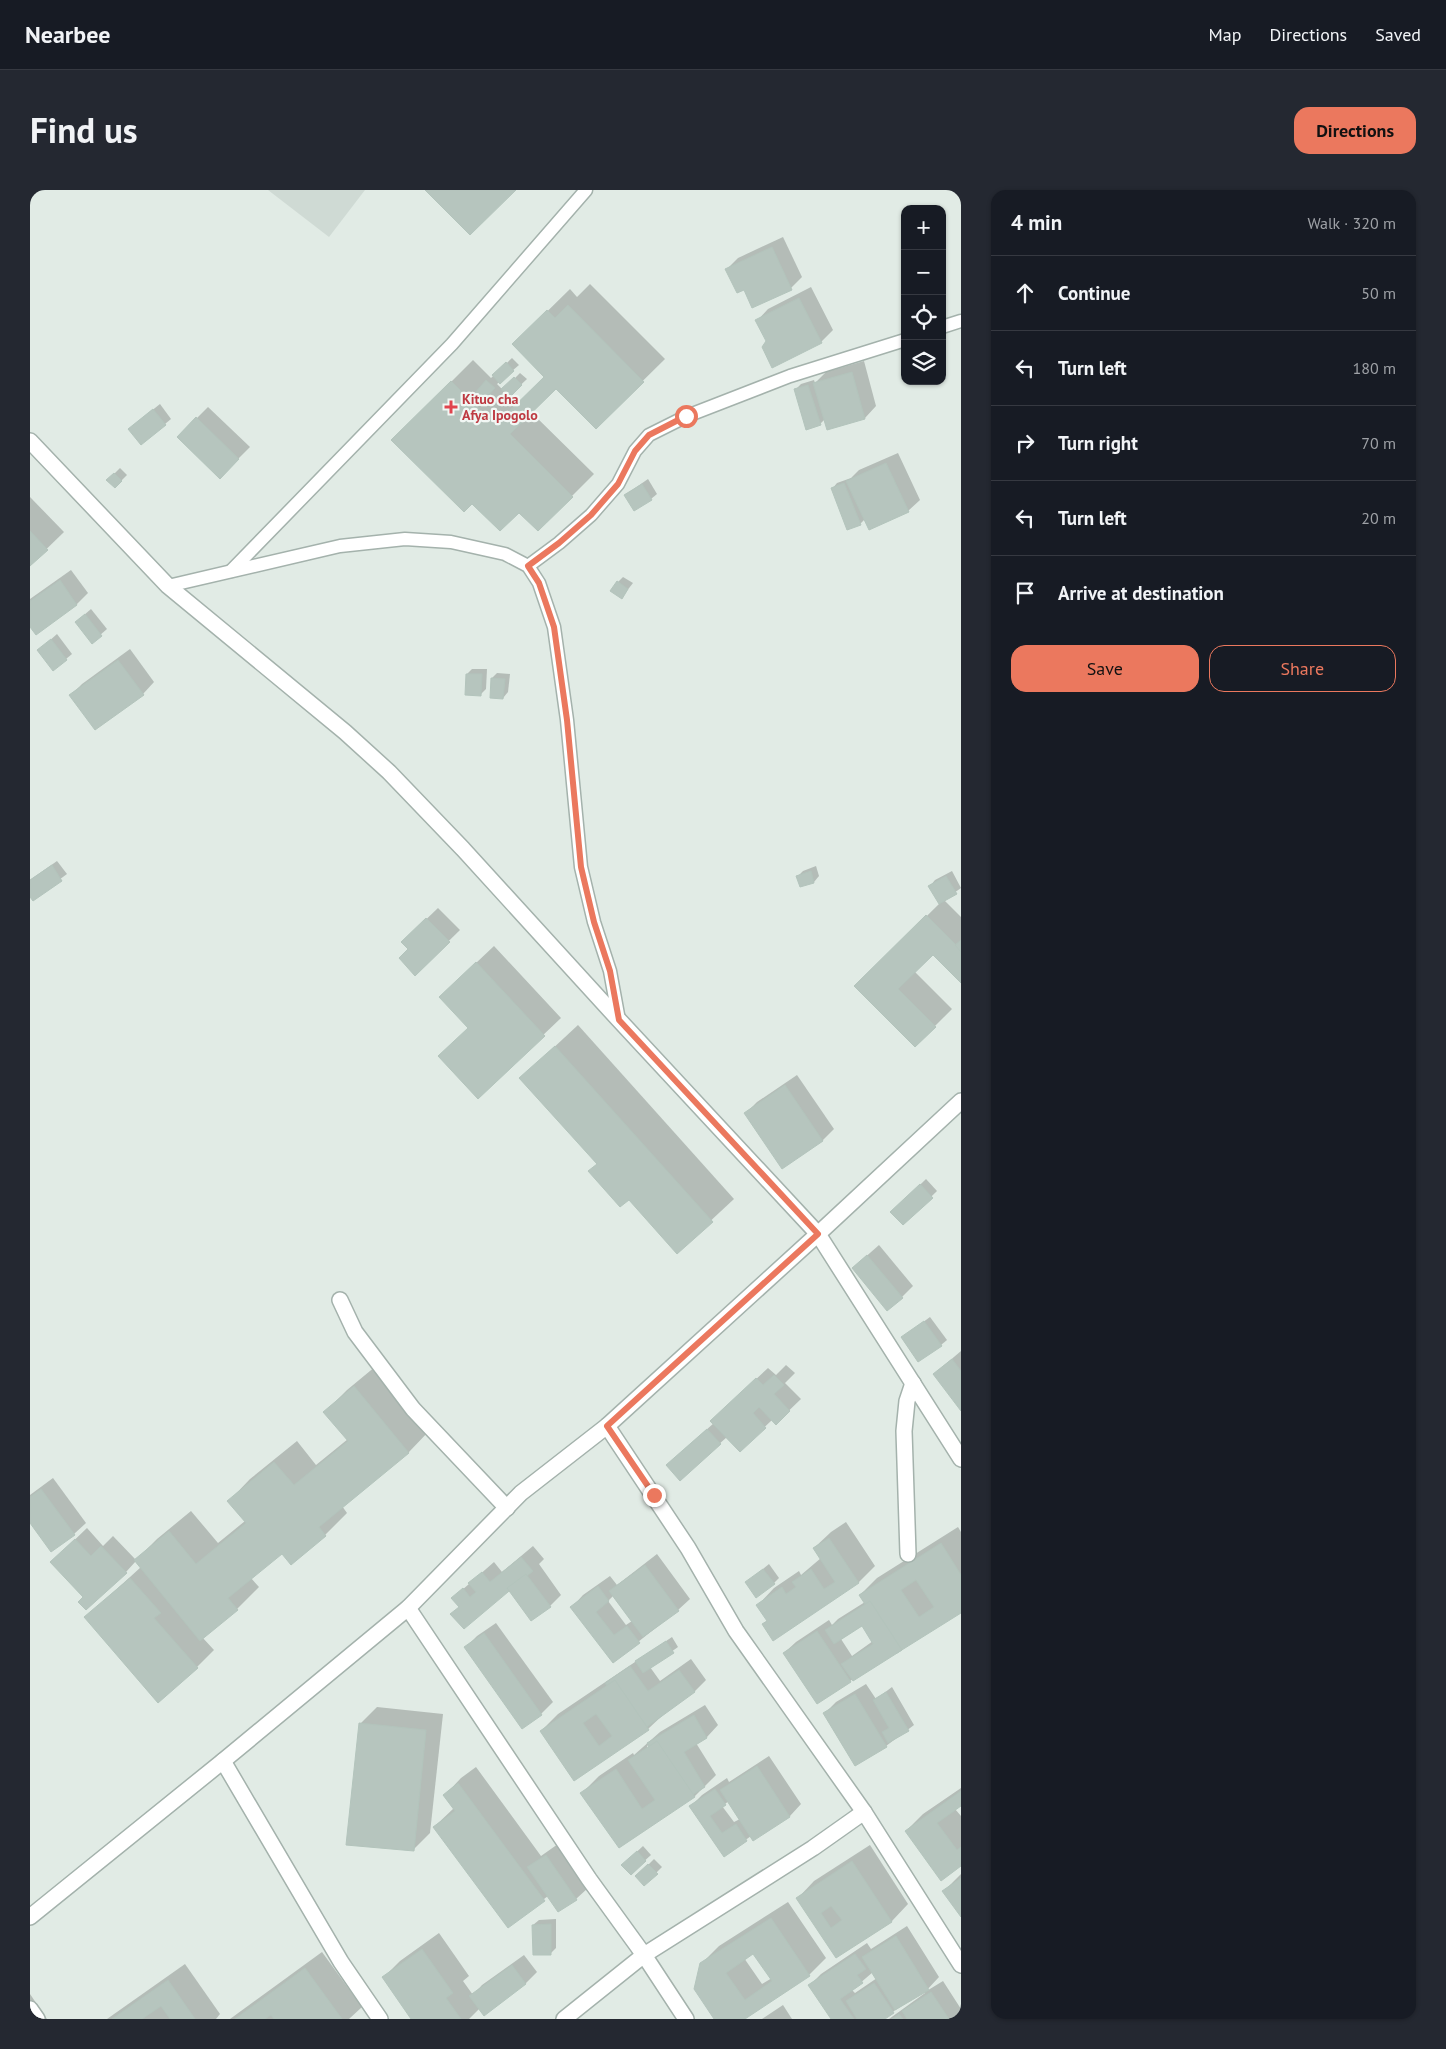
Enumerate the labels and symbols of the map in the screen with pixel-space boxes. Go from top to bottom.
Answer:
place label: Kituo cha Afya Ipogolo [462,390,538,424]
marker: Kituo cha Afya Ipogolo [444,400,458,414]
route start [675,405,698,428]
route end [643,1484,666,1507]

